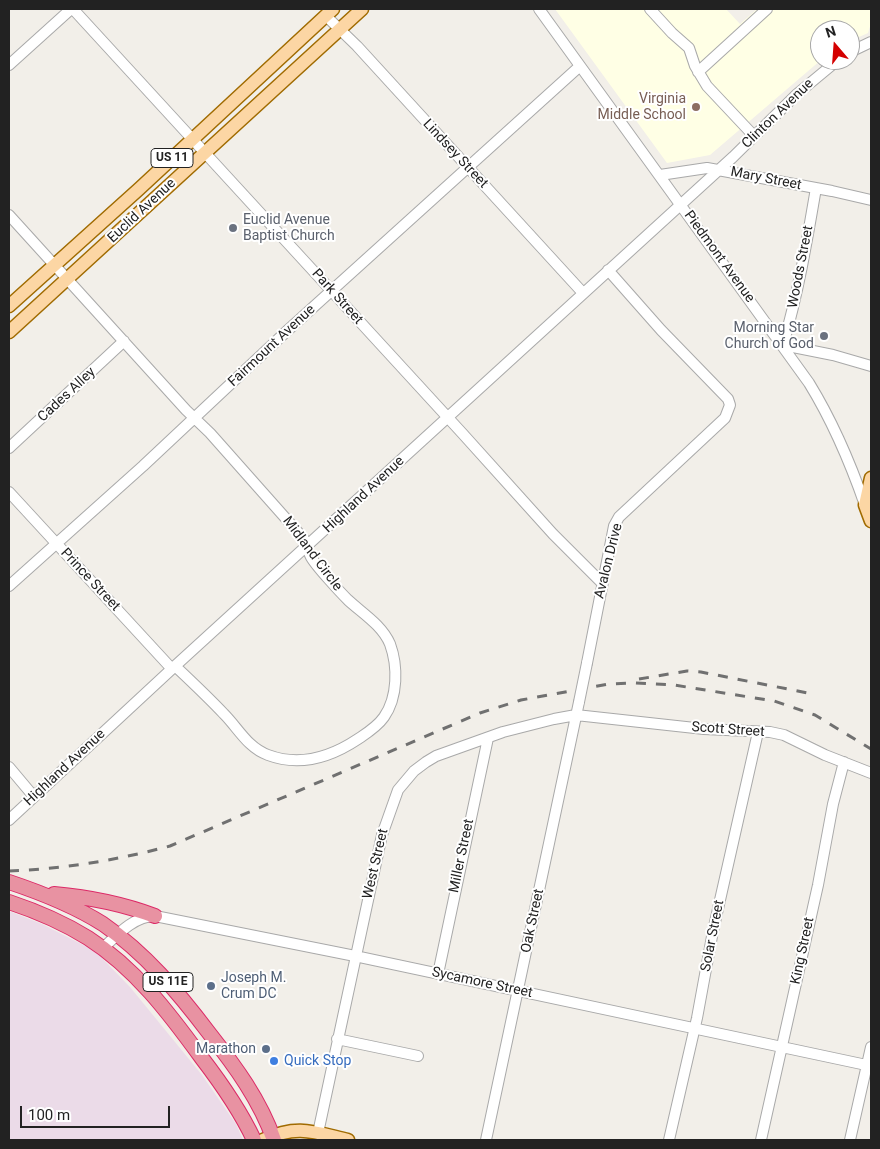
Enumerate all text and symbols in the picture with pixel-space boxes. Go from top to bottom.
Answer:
north arrow [810,20,860,70]
text: N [823,23,838,41]
street label: Clinton Avenue [739,76,817,152]
place label: Virginia Middle School [598,91,686,124]
marker: Virginia Middle School [690,101,702,113]
street label: Lindsey Street [419,116,491,192]
road number: US 11 [151,148,193,168]
street label: Mary Street [729,164,803,194]
street label: Euclid Avenue [105,175,179,247]
street label: Piedmont Avenue [680,208,758,306]
place label: Euclid Avenue Baptist Church [243,212,335,244]
marker: Euclid Avenue Baptist Church [227,222,239,234]
street label: Woods Street [785,224,817,310]
street label: Park Street [308,266,366,328]
street label: Fairmount Avenue [225,301,319,391]
place label: Morning Star Church of God [725,320,814,352]
marker: Morning Star Church of God [818,330,830,342]
street label: Cades Alley [35,364,99,426]
street label: Highland Avenue [320,453,408,537]
street label: Midland Circle [279,513,345,595]
street label: Avalon Drive [592,522,626,600]
street label: Prince Street [57,545,123,615]
street label: Scott Street [691,719,765,741]
street label: Highland Avenue [21,726,109,810]
street label: Miller Street [446,818,478,894]
street label: West Street [360,827,392,901]
street label: Oak Street [518,888,548,954]
street label: Solar Street [698,899,728,973]
street label: King Street [788,916,818,986]
street label: Sycamore Street [430,964,534,1002]
place label: Joseph M. Crum DC [221,970,286,1002]
road number: US 11E [143,972,193,992]
marker: Joseph M. Crum DC [205,980,217,992]
place label: Marathon [196,1041,256,1057]
marker: Marathon [260,1043,272,1055]
place label: Quick Stop [284,1053,351,1069]
marker: Quick Stop [268,1055,280,1067]
scale bar [22,1096,172,1128]
text: 100 m [28,1106,70,1124]

